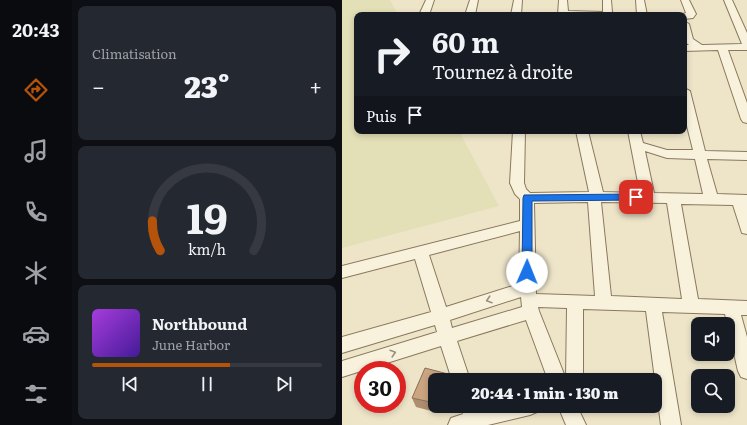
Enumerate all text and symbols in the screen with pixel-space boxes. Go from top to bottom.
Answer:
text: 20:43 [12,16,60,43]
text: 60 m [432,20,499,62]
icon: right [366,28,418,80]
text: Climatisation [92,44,177,63]
text: Tournez à droite [432,58,573,85]
text: 23° [184,63,230,107]
text: − [92,69,105,102]
text: + [309,69,322,102]
icon: directions [22,76,50,104]
text: Puis [366,104,396,127]
icon: arrive [404,104,426,126]
icon: music [22,137,50,165]
pin [619,180,653,214]
text: 19 [186,184,228,246]
icon: arrive [625,186,647,208]
icon: phone [22,198,50,226]
text: km/h [188,237,227,258]
position arrow [506,251,548,293]
icon: climate [22,259,50,287]
one-way arrow [486,295,493,304]
text: Northbound [152,312,247,335]
map controls [691,317,735,413]
button: sound [691,317,735,361]
icon: car [22,320,50,348]
text: June Harbor [152,335,230,354]
one-way arrow [389,349,396,358]
speed limit sign: 30 [354,361,406,413]
button: search [691,369,735,413]
icon: previous [119,373,141,395]
icon: pause [196,373,218,395]
icon: next [273,373,295,395]
icon: filters [22,380,50,408]
text: 20:44 · 1 min · 130 m [472,381,618,404]

